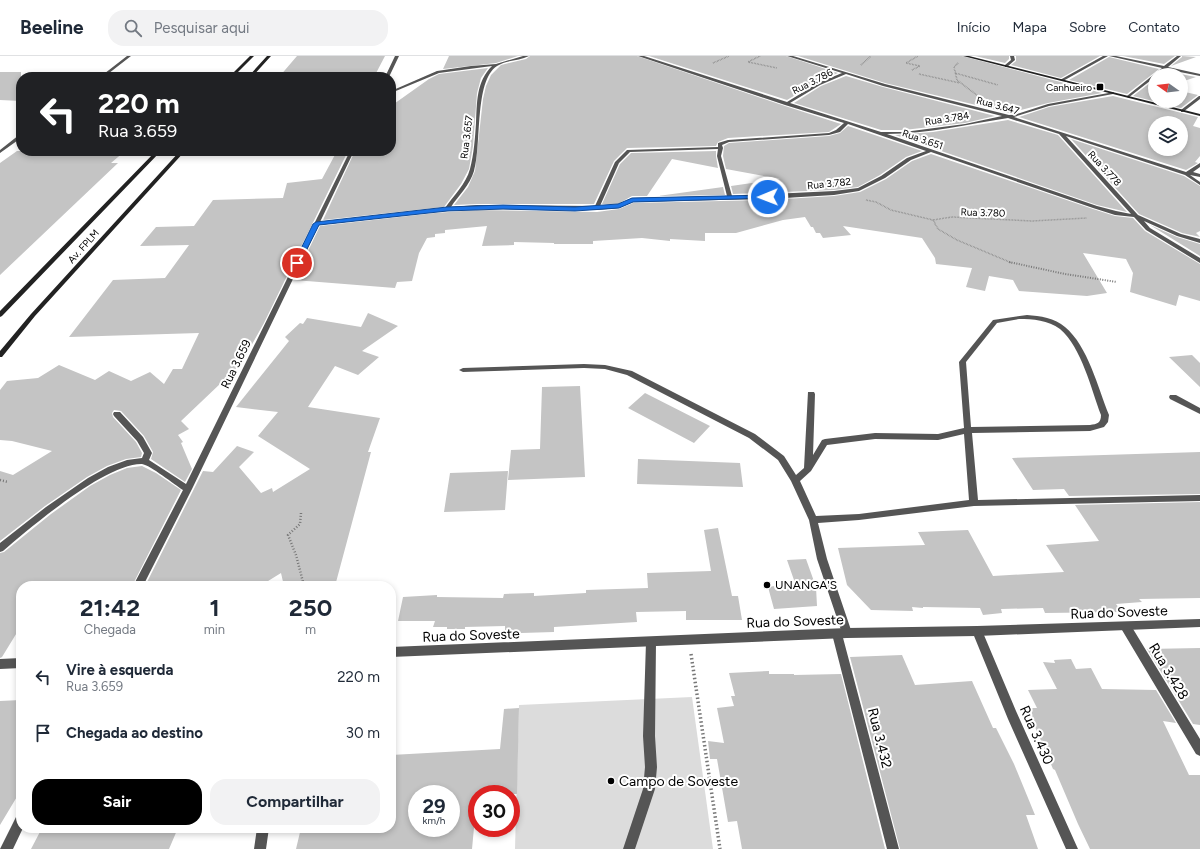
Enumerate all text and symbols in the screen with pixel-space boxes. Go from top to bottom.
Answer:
search box [108,10,388,46]
text: Beeline [20,16,84,39]
icon: search [122,17,144,39]
text: Pesquisar aqui [154,19,249,37]
text: Início [957,19,990,36]
text: Mapa [1012,19,1047,36]
text: Sobre [1069,19,1106,36]
text: Contato [1128,19,1180,36]
street label: Rua 3.786 [790,65,835,97]
north arrow [1148,68,1188,108]
map controls [1148,68,1188,156]
place label: Canhueiro [1046,81,1092,94]
marker: Canhueiro [1095,82,1105,92]
text: 220 m [98,86,180,120]
icon: left [32,88,84,140]
street label: Rua 3.647 [975,93,1021,118]
street label: Rua 3.784 [924,109,970,128]
street label: Rua 3.657 [457,114,476,160]
button: layers [1148,116,1188,156]
text: Rua 3.659 [98,120,177,142]
street label: Rua 3.651 [901,126,945,153]
street label: Rua 3.778 [1085,148,1124,189]
street label: Rua 3.782 [806,175,852,192]
position arrow [747,176,789,218]
street label: Rua 3.780 [960,205,1006,220]
street label: Av. FPLM [65,227,102,266]
pin [280,246,314,280]
icon: arrive [286,252,308,274]
street label: Rua 3.659 [218,337,254,391]
place label: UNANGA'S [775,578,837,592]
marker: UNANGA'S [762,580,772,590]
text: 21:42 [80,593,140,622]
text: 1 [209,593,220,622]
text: 250 [289,593,332,622]
street label: Rua do Soveste [1070,602,1168,623]
street label: Rua do Soveste [746,611,844,632]
text: Chegada [84,622,136,637]
text: min [204,622,225,637]
text: m [305,622,316,637]
street label: Rua do Soveste [422,625,520,646]
street label: Rua 3.428 [1145,640,1192,703]
text: Vire à esquerda [66,661,173,679]
icon: left [32,666,54,688]
text: 220 m [337,668,380,686]
text: Rua 3.659 [66,679,123,694]
street label: Rua 3.430 [1016,703,1057,767]
street label: Rua 3.432 [864,706,895,770]
icon: arrive [32,722,54,744]
text: Chegada ao destino [66,724,203,742]
text: 30 m [346,724,380,742]
place label: Campo de Soveste [619,773,738,790]
marker: Campo de Soveste [606,776,616,786]
button: Sair [32,779,202,825]
button: Compartilhar [210,779,380,825]
speed limit sign: 30 [468,785,520,837]
text: 29 [422,794,446,818]
text: km/h [423,814,445,827]

